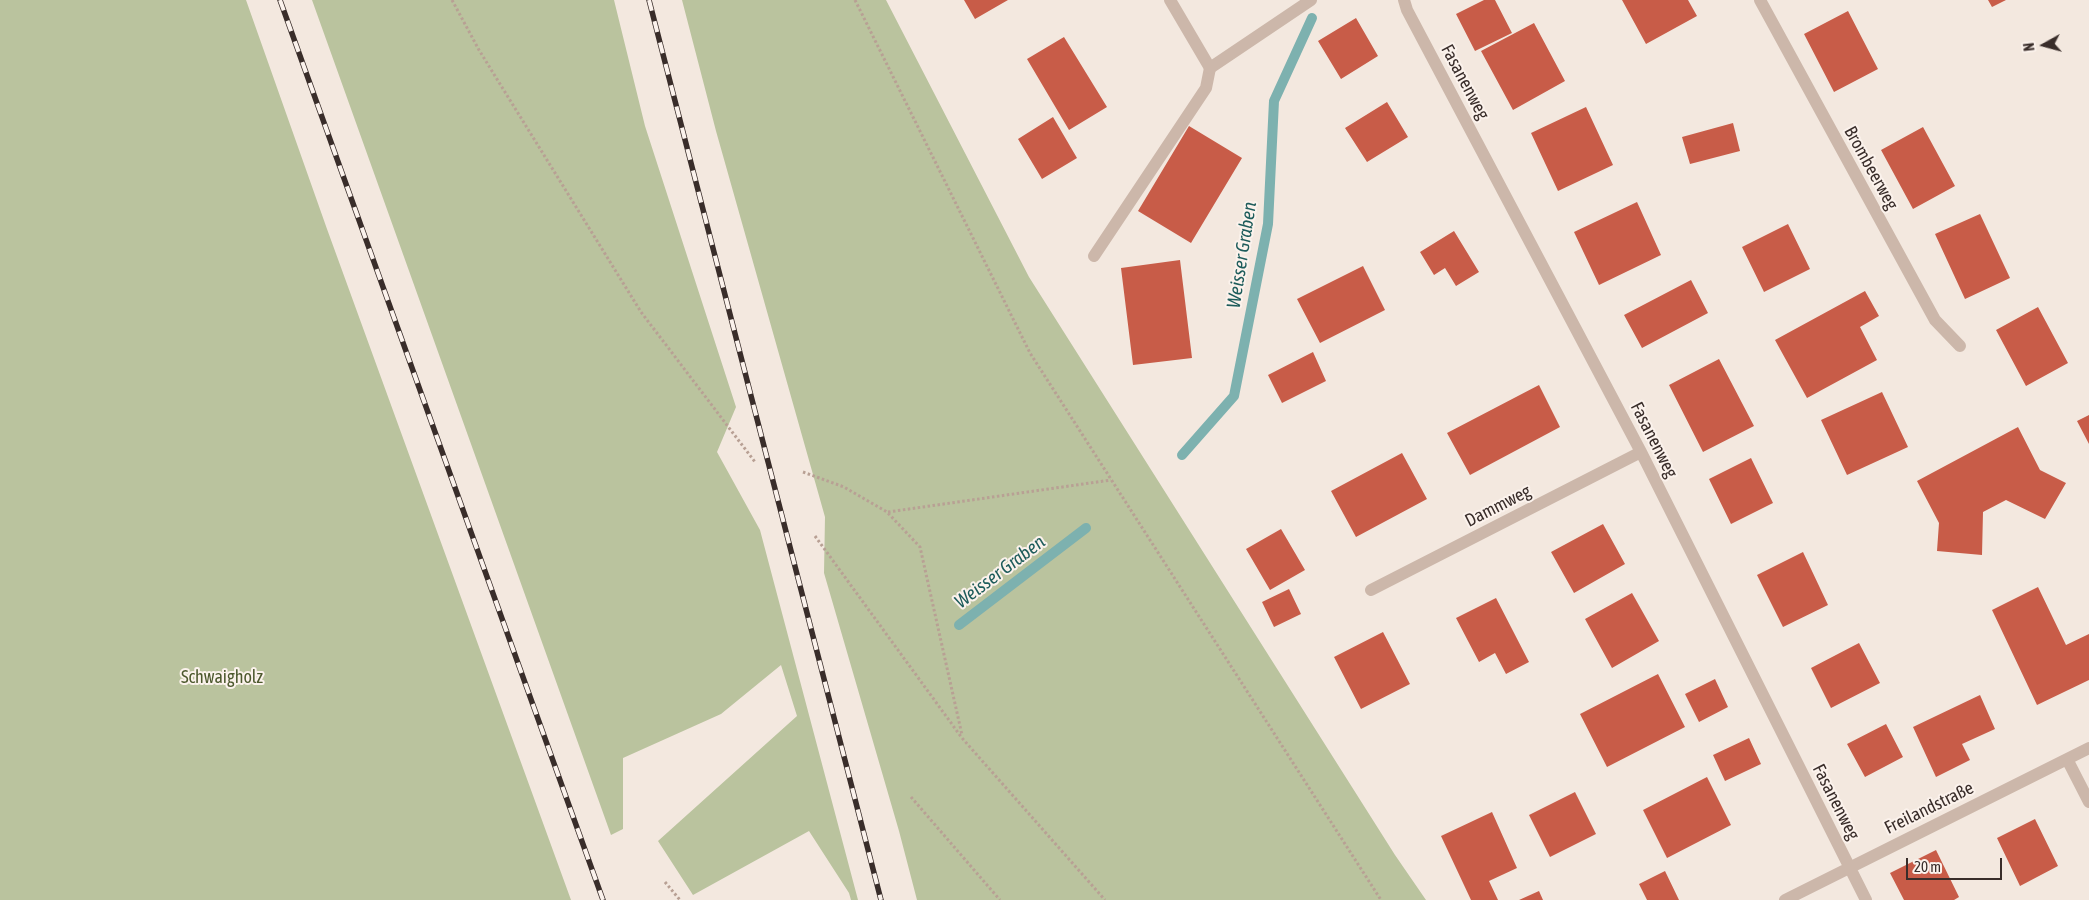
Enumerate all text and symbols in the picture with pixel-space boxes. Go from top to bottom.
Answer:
north arrow [2019,20,2069,70]
street label: Fasanenweg [1436,41,1494,123]
text: N [2021,42,2038,52]
street label: Brombeerweg [1839,123,1903,213]
water label: Weisser Graben [1222,200,1262,310]
street label: Fasanenweg [1626,399,1682,481]
street label: Dammweg [1462,480,1534,532]
water label: Weisser Graben [950,531,1050,613]
park label: Schwaigholz [181,666,263,688]
street label: Fasanenweg [1808,761,1864,843]
street label: Freilandstraße [1881,777,1977,839]
scale bar [1909,848,2005,880]
text: 20 m [1914,858,1941,875]

